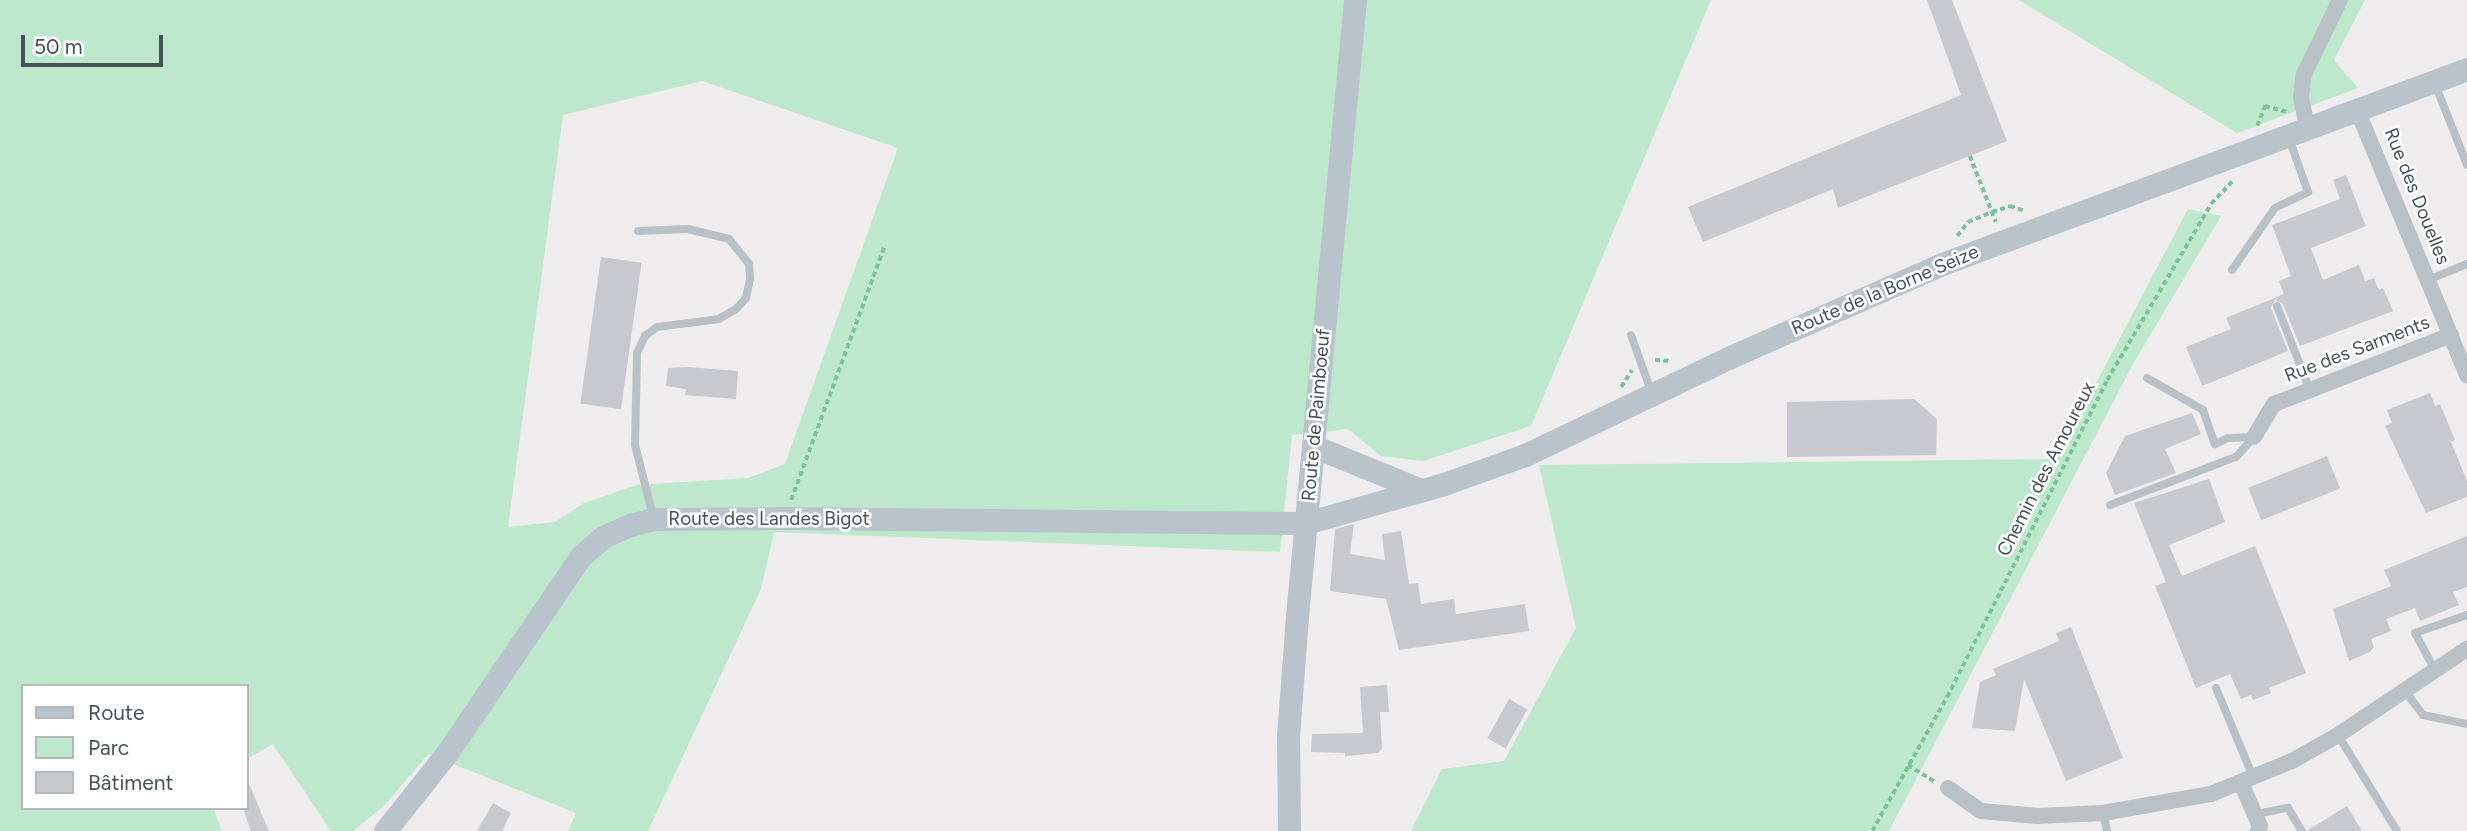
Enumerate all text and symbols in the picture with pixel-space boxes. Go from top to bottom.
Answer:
scale bar [24,21,166,65]
text: 50 m [34,34,83,59]
street label: Rue des Douelles [2379,124,2455,268]
street label: Route de la Borne Seize [1788,240,1982,340]
street label: Rue des Sarments [2281,311,2433,387]
street label: Route de Paimboeuf [1297,328,1335,502]
street label: Chemin des Amoureux [1992,378,2100,560]
street label: Route des Landes Bigot [668,508,870,530]
legend [21,684,248,810]
text: Route [88,700,144,725]
text: Parc [88,735,129,760]
text: Bâtiment [88,770,173,795]

